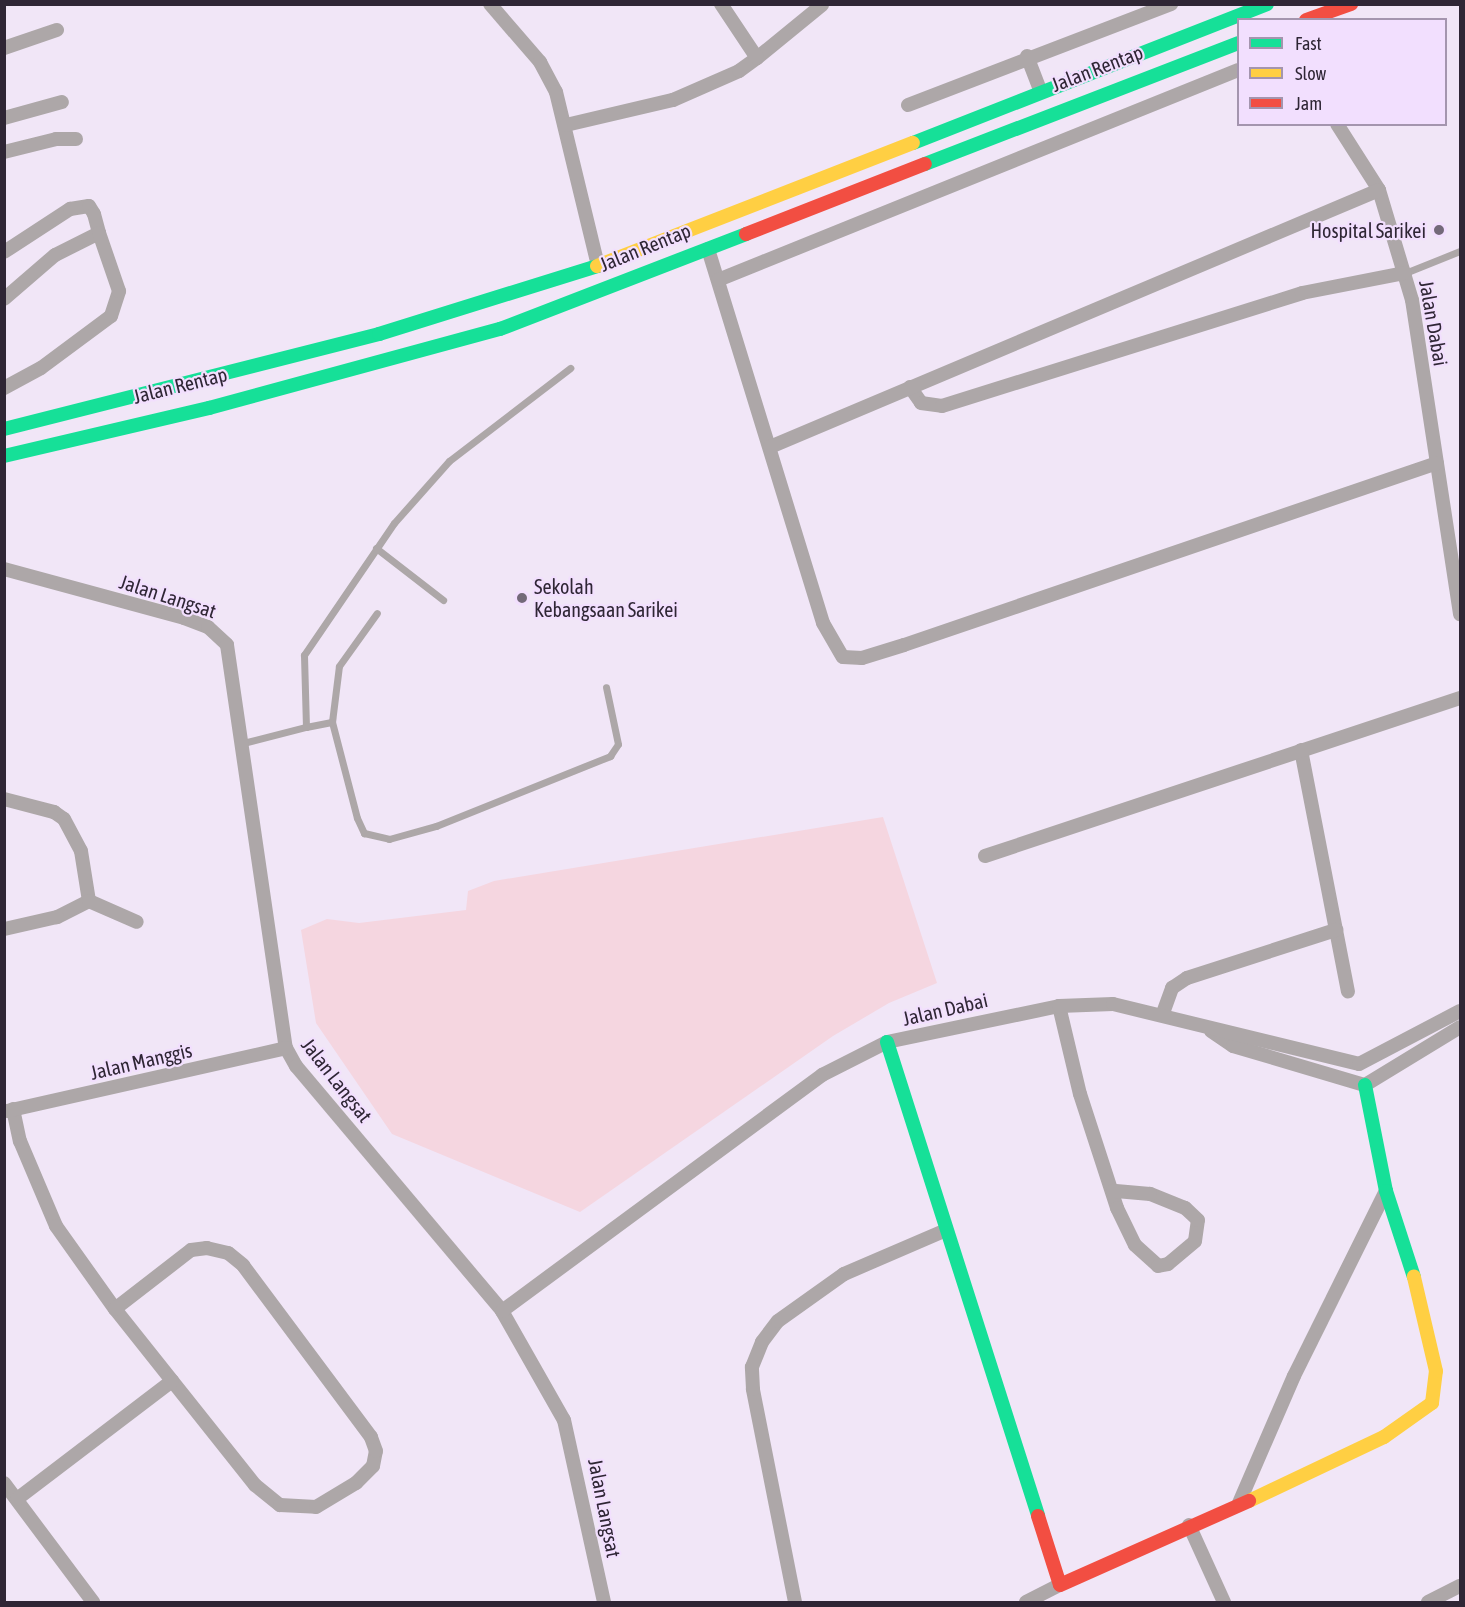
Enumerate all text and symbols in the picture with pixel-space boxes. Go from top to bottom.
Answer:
legend [1237,18,1447,126]
text: Fast [1295,33,1322,54]
street label: Jalan Rentap [1048,40,1146,96]
text: Slow [1295,63,1326,84]
text: Jam [1295,93,1322,114]
street label: Jalan Rentap [596,218,694,276]
place label: Hospital Sarikei [1310,218,1426,242]
marker: Hospital Sarikei [1430,221,1448,239]
street label: Jalan Dabai [1415,278,1453,368]
street label: Jalan Rentap [130,362,230,408]
street label: Jalan Langsat [117,569,219,623]
place label: Sekolah Kebangsaan Sarikei [534,574,678,621]
marker: Sekolah Kebangsaan Sarikei [515,591,529,605]
street label: Jalan Dabai [900,988,990,1030]
street label: Jalan Langsat [297,1033,377,1127]
street label: Jalan Manggis [88,1038,194,1084]
street label: Jalan Langsat [584,1457,626,1559]

